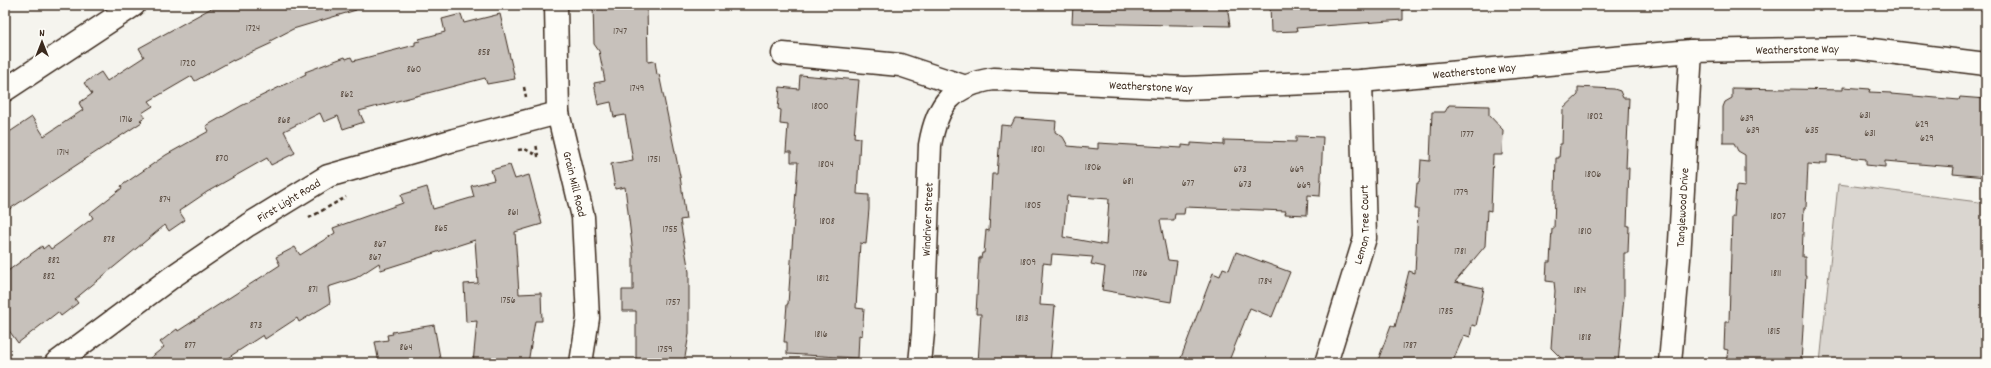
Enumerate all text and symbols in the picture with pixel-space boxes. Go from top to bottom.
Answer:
north arrow [22,22,62,62]
house number: 1724 [246,22,260,36]
house number: 1747 [613,25,627,39]
text: N [39,26,45,42]
street label: Weatherstone Way [1755,41,1840,60]
house number: 858 [478,46,490,60]
house number: 1720 [180,57,196,71]
street label: Weatherstone Way [1432,60,1518,84]
house number: 860 [407,63,421,77]
street label: Weatherstone Way [1109,77,1194,98]
house number: 1749 [630,82,644,96]
house number: 862 [340,88,354,102]
house number: 1800 [811,100,829,114]
house number: 631 [1859,109,1871,123]
house number: 1802 [1587,110,1603,124]
house number: 639 [1740,112,1754,126]
house number: 1716 [119,113,133,127]
house number: 868 [278,114,290,128]
house number: 629 [1915,118,1929,132]
house number: 639 [1746,124,1760,138]
house number: 635 [1805,124,1819,138]
house number: 631 [1864,127,1876,141]
house number: 1777 [1460,128,1474,142]
house number: 629 [1920,132,1934,146]
house number: 1801 [1031,143,1045,157]
house number: 1714 [57,146,69,160]
street label: Grain Mill Road [558,150,590,219]
house number: 870 [215,152,229,166]
house number: 1751 [648,153,660,167]
house number: 1804 [818,158,834,172]
house number: 1806 [1085,161,1101,175]
house number: 673 [1233,163,1247,177]
house number: 669 [1290,163,1304,177]
street label: Tanglewood Drive [1673,167,1694,248]
house number: 1806 [1585,168,1601,182]
street label: First Light Road [254,175,324,227]
house number: 681 [1122,175,1134,189]
house number: 677 [1182,177,1194,191]
house number: 673 [1238,178,1252,192]
house number: 669 [1297,179,1311,193]
street label: Windriver Street [919,182,939,256]
street label: Lemon Tree Court [1350,184,1375,267]
house number: 1779 [1454,186,1468,200]
house number: 874 [159,193,171,207]
house number: 1805 [1025,199,1042,213]
house number: 861 [507,206,519,220]
house number: 1807 [1770,210,1786,224]
house number: 1808 [819,215,835,229]
house number: 865 [434,222,448,236]
house number: 1755 [662,223,678,237]
house number: 1810 [1578,225,1592,239]
house number: 878 [103,233,115,247]
house number: 867 [374,238,387,252]
house number: 1781 [1454,245,1466,259]
house number: 867 [369,251,382,265]
house number: 882 [48,254,60,268]
house number: 1809 [1020,256,1036,270]
house number: 1786 [1133,267,1148,281]
house number: 1811 [1771,267,1781,281]
house number: 882 [43,270,55,284]
house number: 1812 [817,272,829,286]
house number: 1784 [1258,275,1272,289]
house number: 871 [308,283,318,297]
house number: 1814 [1574,284,1586,298]
house number: 1756 [500,294,516,308]
house number: 1757 [666,296,680,310]
house number: 1785 [1439,305,1454,319]
house number: 1813 [1016,312,1028,326]
house number: 873 [250,319,262,333]
house number: 1815 [1767,325,1781,339]
house number: 1816 [814,328,828,342]
house number: 1818 [1579,331,1591,345]
house number: 877 [184,339,196,353]
house number: 1787 [1403,339,1417,353]
house number: 864 [399,341,413,355]
house number: 1759 [657,343,673,357]

